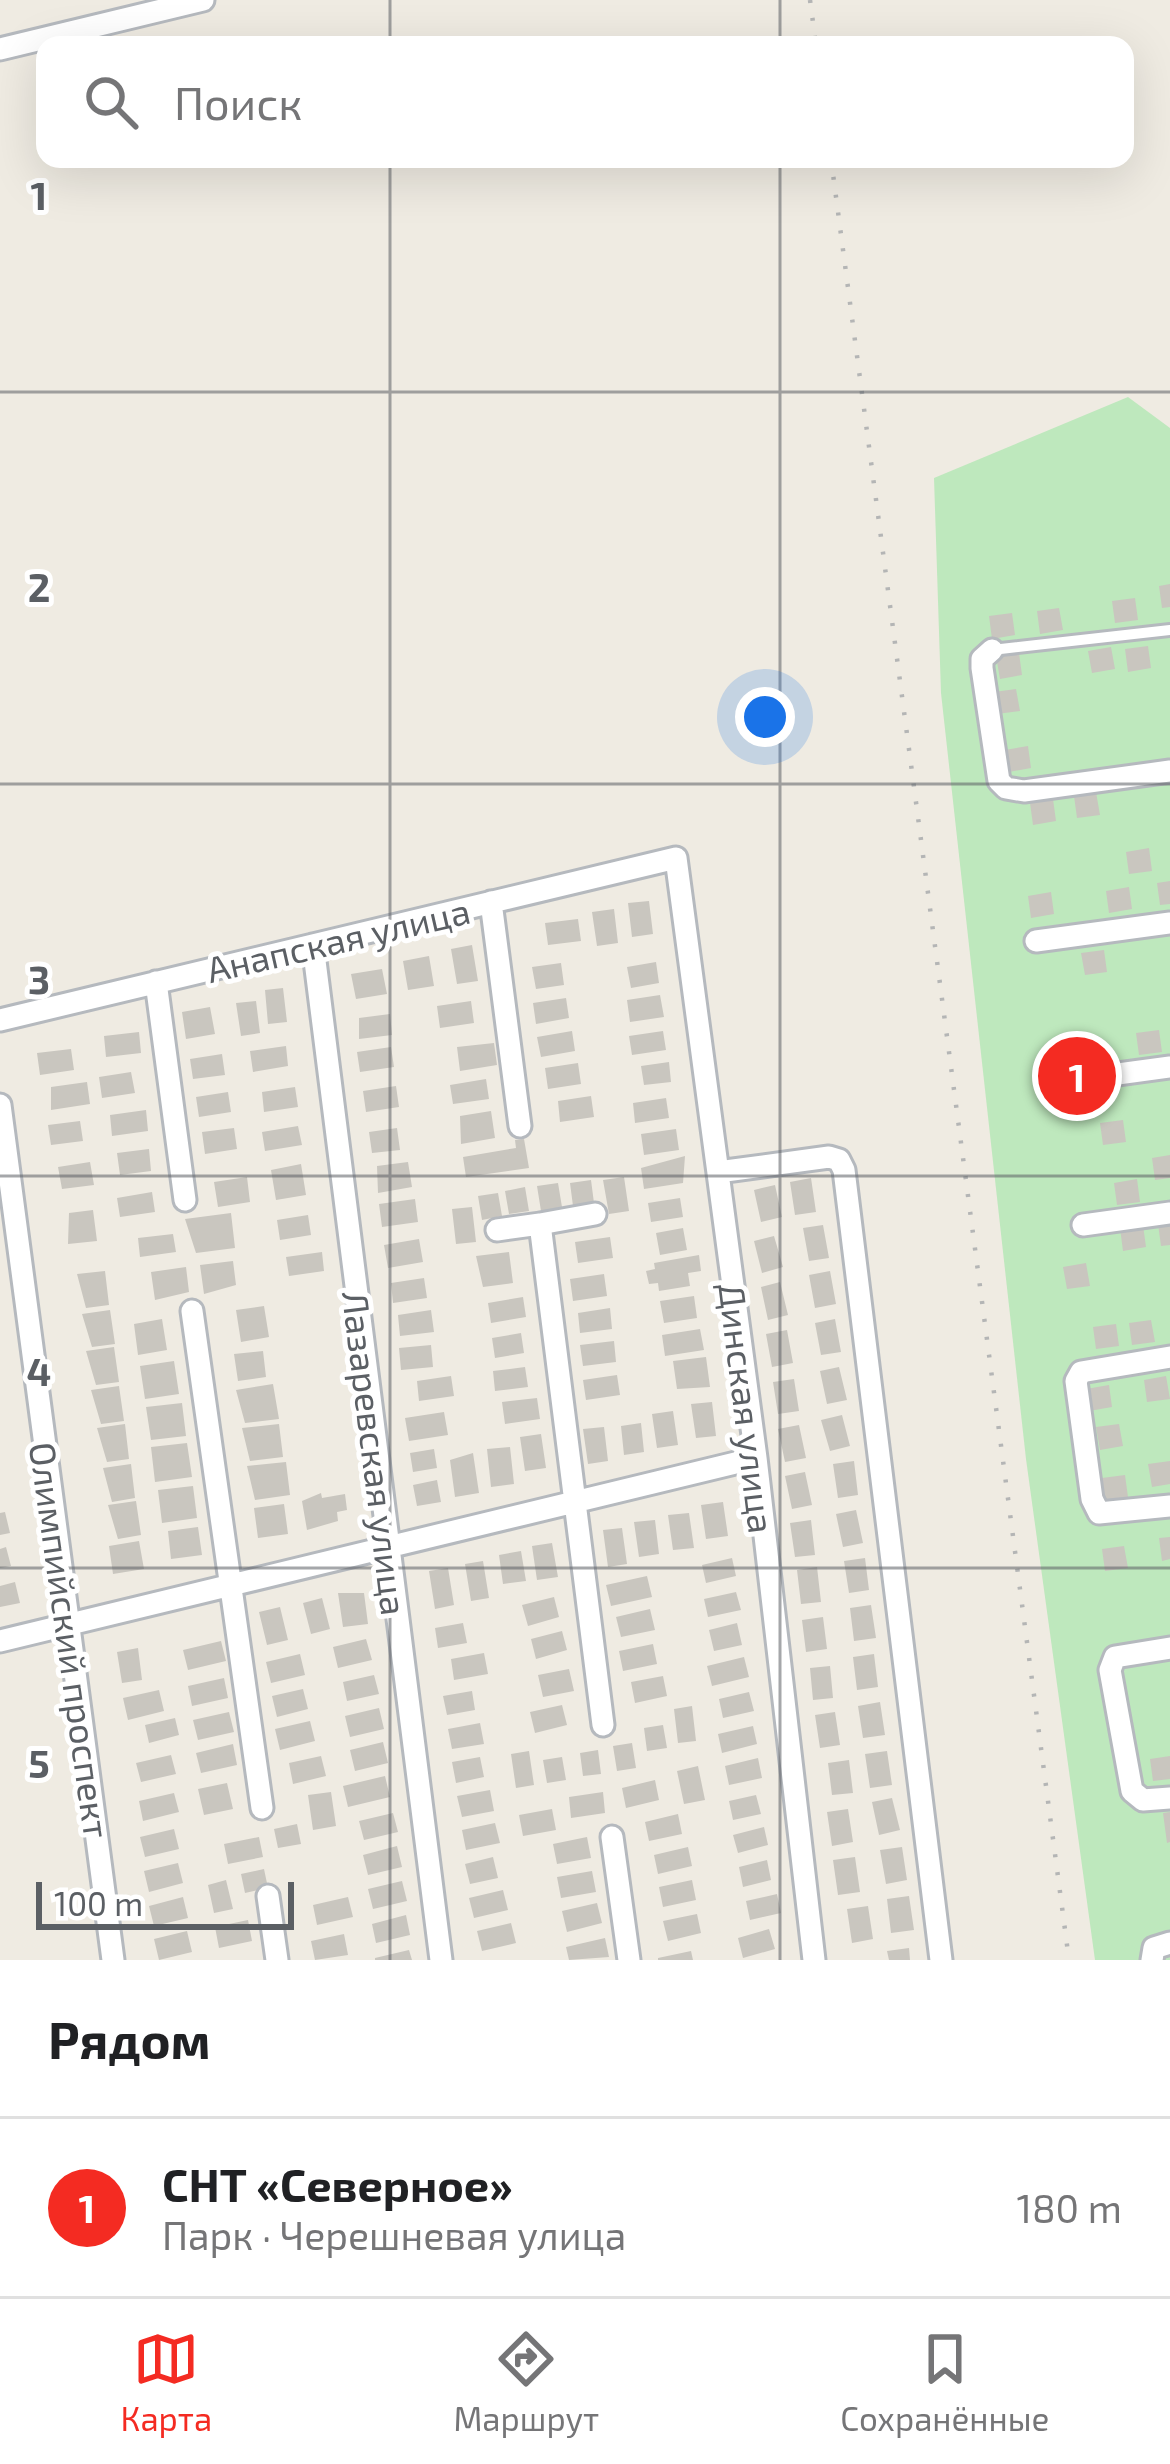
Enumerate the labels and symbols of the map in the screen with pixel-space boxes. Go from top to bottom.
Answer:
text: 1 [31,171,47,218]
text: 2 [28,563,50,610]
your location [735,687,795,747]
street label: Анапская улица [202,888,474,991]
text: 3 [28,955,50,1002]
pin: 1 [1038,1031,1116,1121]
street label: Динская улица [710,1280,785,1536]
street label: Лазаревская улица [334,1288,417,1618]
text: 4 [27,1347,51,1394]
street label: Олимпийский проспект [22,1439,120,1841]
text: 5 [28,1739,50,1786]
scale bar [36,1876,294,1929]

